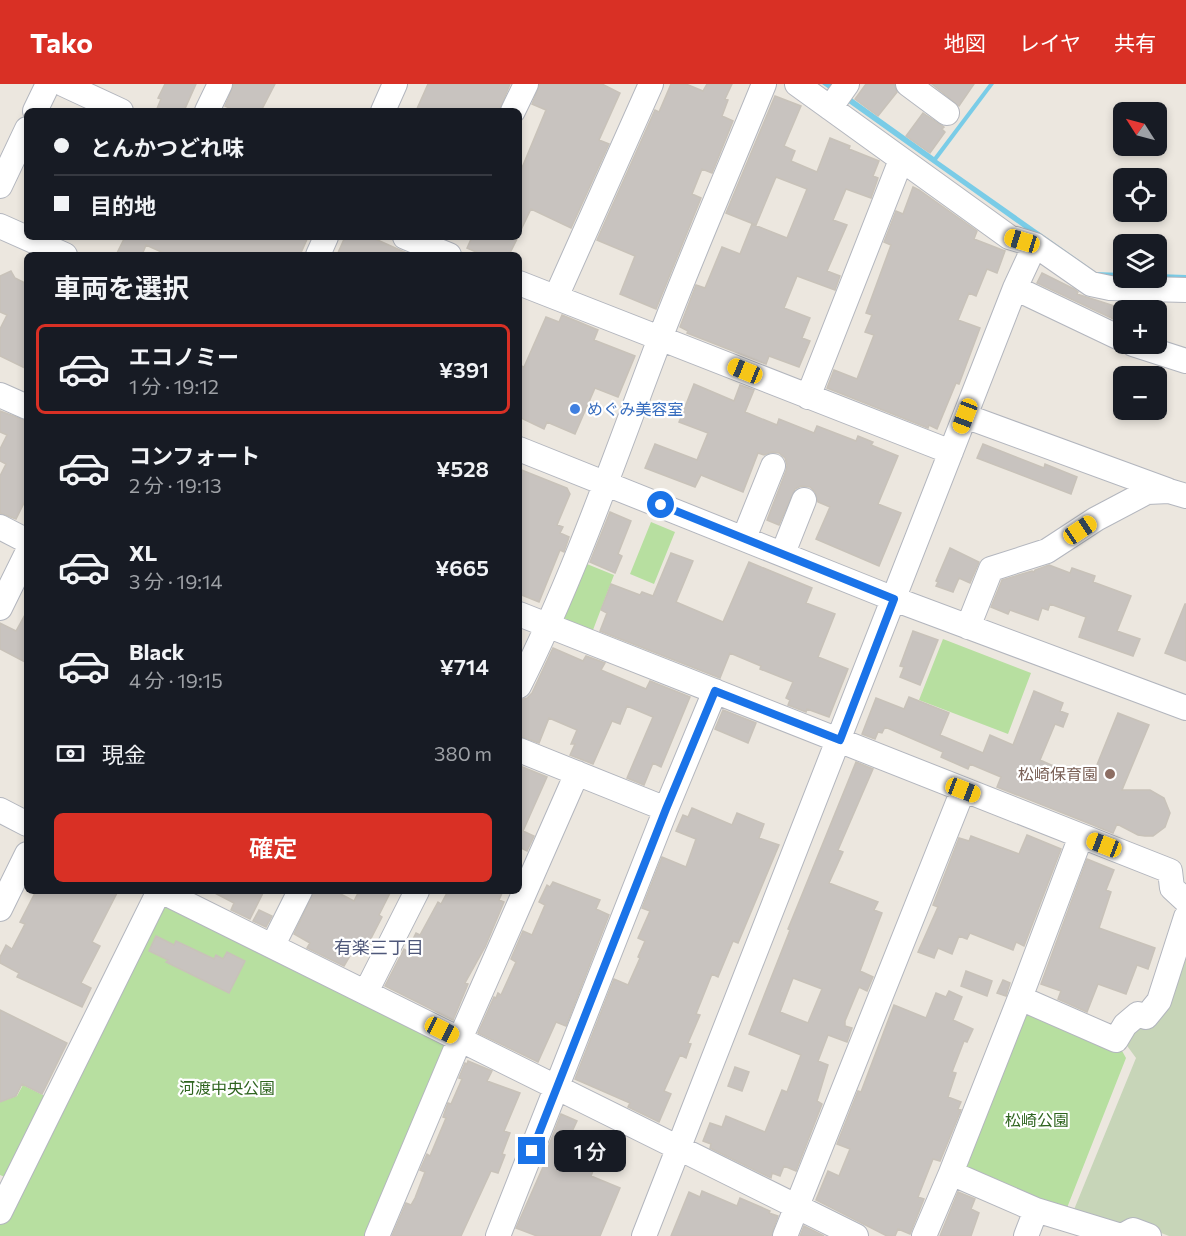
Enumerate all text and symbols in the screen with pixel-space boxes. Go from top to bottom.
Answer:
text: Tako [30,25,93,59]
text: 地図 [944,30,986,55]
text: レイヤ [1019,30,1081,55]
text: 共有 [1114,30,1156,55]
north arrow [1113,102,1167,156]
map controls [1113,102,1167,420]
text: とんかつどれ味 [90,134,244,161]
button: locate [1113,168,1167,222]
text: 目的地 [90,192,156,219]
car [1002,227,1042,255]
button: layers [1113,234,1167,288]
text: 車両を選択 [54,271,189,304]
button: + [1113,300,1167,354]
icon: car [57,342,111,396]
text: エコノミー [129,343,239,370]
text: ¥391 [439,356,489,383]
car [725,356,765,386]
button: − [1113,366,1167,420]
text: 1 分 · 19:12 [129,374,219,398]
car [950,396,980,436]
place label: めぐみ美容室 [587,399,683,418]
marker: めぐみ美容室 [568,402,582,416]
icon: car [57,441,111,495]
text: コンフォート [129,442,260,469]
text: ¥528 [436,455,489,482]
text: 2 分 · 19:13 [129,473,222,497]
route start [647,491,674,518]
car [1060,512,1100,548]
text: XL [129,539,157,566]
icon: car [57,540,111,594]
text: ¥665 [435,554,489,581]
text: 3 分 · 19:14 [129,569,223,593]
text: Black [129,638,184,665]
icon: car [57,639,111,693]
text: ¥714 [440,653,489,680]
text: 4 分 · 19:15 [129,668,223,692]
icon: cash [54,737,87,770]
text: 現金 [102,741,146,768]
text: 380 m [434,741,492,765]
place label: 松崎保育園 [1018,764,1098,783]
marker: 松崎保育園 [1103,767,1117,781]
car [943,775,983,805]
button: 確定 [54,813,492,882]
car [1084,830,1124,860]
district label: 有楽三丁目 [334,936,424,958]
car [422,1014,462,1046]
park label: 河渡中央公園 [179,1078,275,1097]
park label: 松崎公園 [1005,1110,1069,1129]
callout: 1 分 [553,1130,625,1172]
route end [518,1137,545,1164]
text: 1 分 [574,1139,606,1163]

